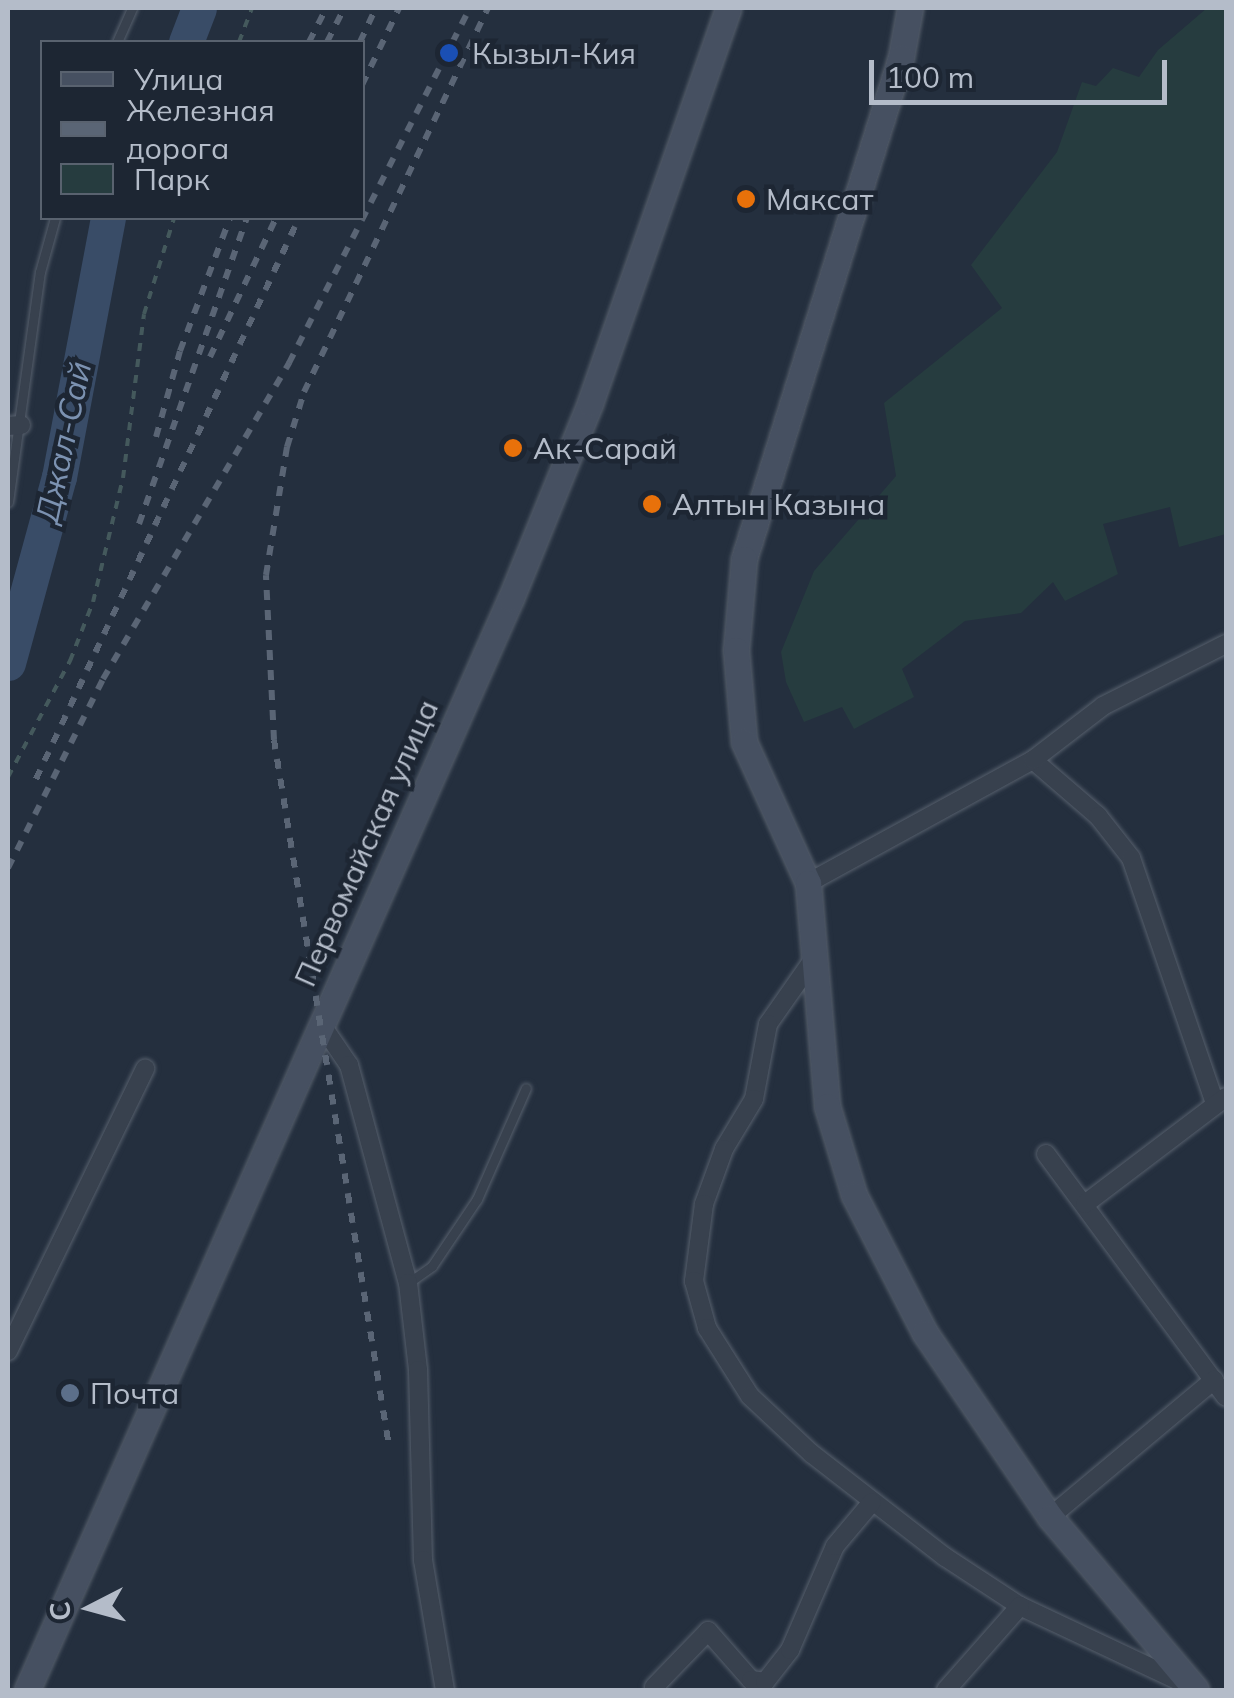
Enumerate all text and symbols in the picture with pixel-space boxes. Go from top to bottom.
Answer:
place label: Кызыл-Кия [472,35,636,71]
legend [40,40,365,220]
marker: Кызыл-Кия [436,40,462,66]
scale bar [874,40,1172,102]
text: 100 m [886,58,974,96]
text: Улица [134,60,224,98]
text: Железная дорога [126,91,275,167]
text: Парк [134,160,210,198]
place label: Максат [766,181,873,217]
marker: Максат [735,188,757,210]
water label: Джал-Сай [27,358,99,526]
place label: Ак-Сарай [533,430,677,466]
marker: Ак-Сарай [502,437,524,459]
place label: Алтын Казына [672,486,885,522]
marker: Алтын Казына [641,493,663,515]
street label: Первомайская улица [287,694,445,992]
place label: Почта [90,1375,179,1411]
marker: Почта [59,1382,81,1404]
north arrow [40,1558,140,1658]
text: С [41,1600,78,1623]

